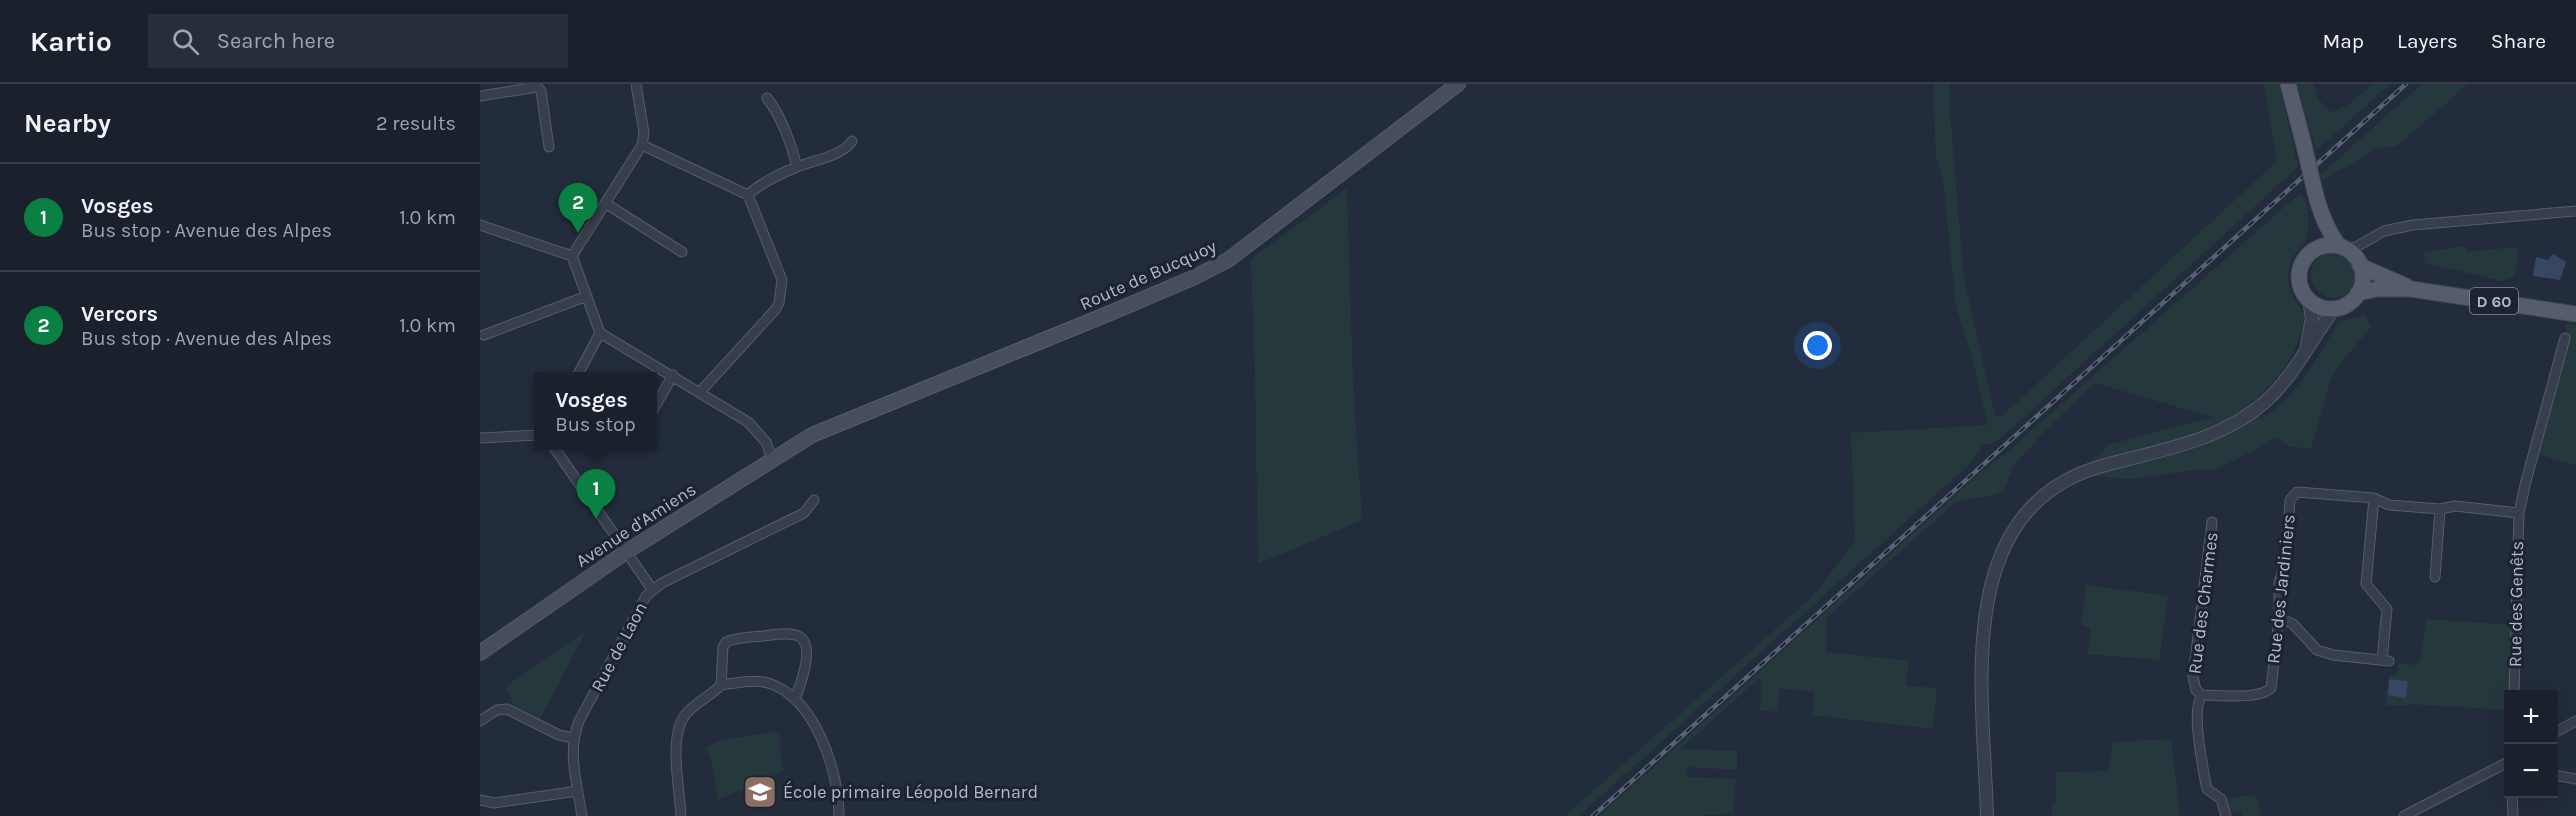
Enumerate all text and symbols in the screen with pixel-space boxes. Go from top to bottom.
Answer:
search box [148,14,568,68]
text: Kartio [30,25,112,58]
icon: search [169,25,202,58]
text: Search here [217,28,335,54]
text: Map [2322,29,2364,53]
text: Layers [2397,29,2458,53]
text: Share [2491,29,2546,53]
text: Nearby [24,108,111,139]
text: 2 results [376,112,456,135]
pin: 2 [558,184,598,233]
text: Vosges [81,193,154,219]
text: 1 [40,206,47,229]
text: 1.0 km [399,206,456,229]
text: Bus stop · Avenue des Alpes [81,219,332,242]
street label: Route de Bucquoy [1076,235,1220,315]
road number: D 60 [2470,288,2518,314]
text: Vercors [81,301,158,327]
text: 2 [37,314,50,337]
text: 1.0 km [399,314,456,337]
text: Bus stop · Avenue des Alpes [81,327,332,350]
your location [1803,331,1832,360]
popup [534,372,657,450]
text: Vosges [555,387,628,413]
text: Bus stop [555,413,636,436]
pin: 1 [576,470,616,519]
street label: Avenue d'Amiens [572,478,700,572]
street label: Rue des Jardiniers [2262,513,2300,665]
street label: Rue des Charmes [2183,531,2223,675]
street label: Rue des Genêts [2504,541,2528,667]
street label: Rue de Laon [586,598,652,696]
map controls [2504,690,2558,798]
button: + [2504,690,2558,744]
button: − [2504,744,2558,798]
school or university icon: École primaire Léopold Bernard [742,774,778,810]
place label: École primaire Léopold Bernard [783,780,1038,803]

